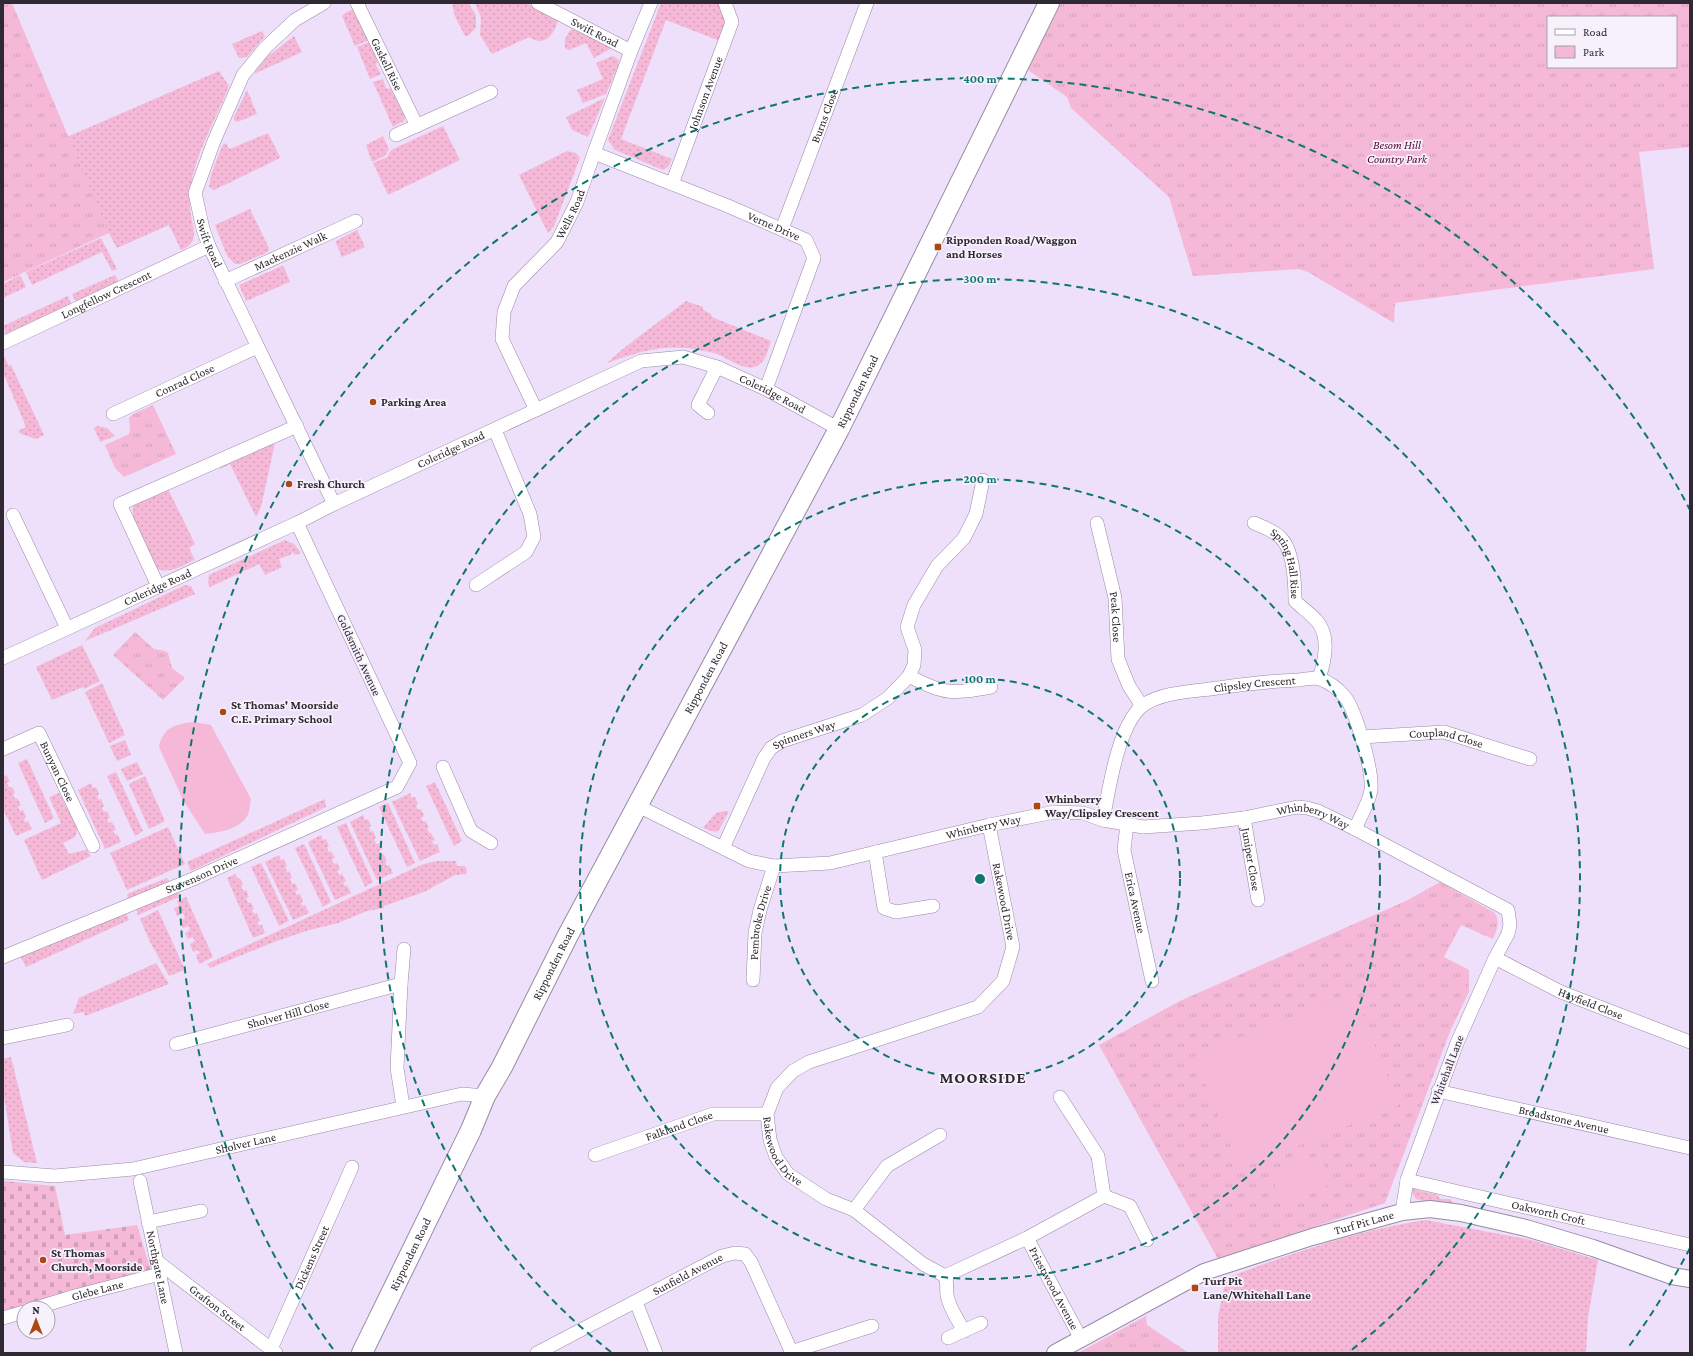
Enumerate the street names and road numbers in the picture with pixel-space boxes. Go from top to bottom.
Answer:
street label: Swift Road [569,14,622,51]
street label: Gaskell Rise [368,35,406,93]
street label: Johnson Avenue [685,54,726,133]
street label: Burns Close [808,87,841,145]
street label: Wells Road [553,187,588,241]
street label: Verne Drive [745,208,802,244]
street label: Swift Road [194,217,226,270]
street label: Mackenzie Walk [252,228,329,274]
street label: Longfellow Crescent [59,267,154,322]
street label: Ripponden Road [834,352,882,430]
street label: Conrad Close [153,361,217,400]
street label: Coleridge Road [737,371,809,417]
street label: Coleridge Road [415,428,487,471]
street label: Spring Hall Rise [1268,525,1302,599]
street label: Coleridge Road [121,565,194,609]
street label: Peak Close [1107,590,1124,643]
street label: Goldsmith Avenue [334,612,384,698]
street label: Ripponden Road [681,639,731,716]
street label: Clipsley Crescent [1213,673,1297,696]
street label: Spinners Way [770,717,838,752]
street label: Coupland Close [1409,725,1485,751]
street label: Bunyan Close [37,739,78,804]
street label: Whinberry Way [1275,800,1352,832]
street label: Whinberry Way [944,812,1022,842]
street label: Juniper Close [1239,826,1263,892]
street label: Stevenson Drive [163,853,240,897]
street label: Rakewood Drive [990,862,1018,941]
street label: Erica Avenue [1122,871,1149,934]
street label: Pembroke Drive [747,884,774,960]
street label: Ripponden Road [530,924,578,1002]
street label: Hayfield Close [1556,985,1625,1022]
street label: Sholver Hill Close [246,997,331,1032]
street label: Whitehall Lane [1427,1033,1467,1107]
street label: Broadstone Avenue [1517,1102,1610,1136]
street label: Falkland Close [644,1108,714,1144]
street label: Rakewood Drive [760,1116,805,1189]
street label: Sholver Lane [214,1130,277,1157]
street label: Oakworth Croft [1510,1197,1588,1228]
street label: Turf Pit Lane [1332,1208,1395,1238]
street label: Ripponden Road [387,1215,434,1293]
street label: Dickens Street [291,1223,332,1292]
street label: Northgate Lane [144,1229,173,1305]
street label: Priestwood Avenue [1026,1244,1082,1332]
street label: Sunfield Avenue [650,1250,725,1298]
street label: Glebe Lane [70,1277,125,1304]
street label: Grafton Street [186,1282,249,1335]

